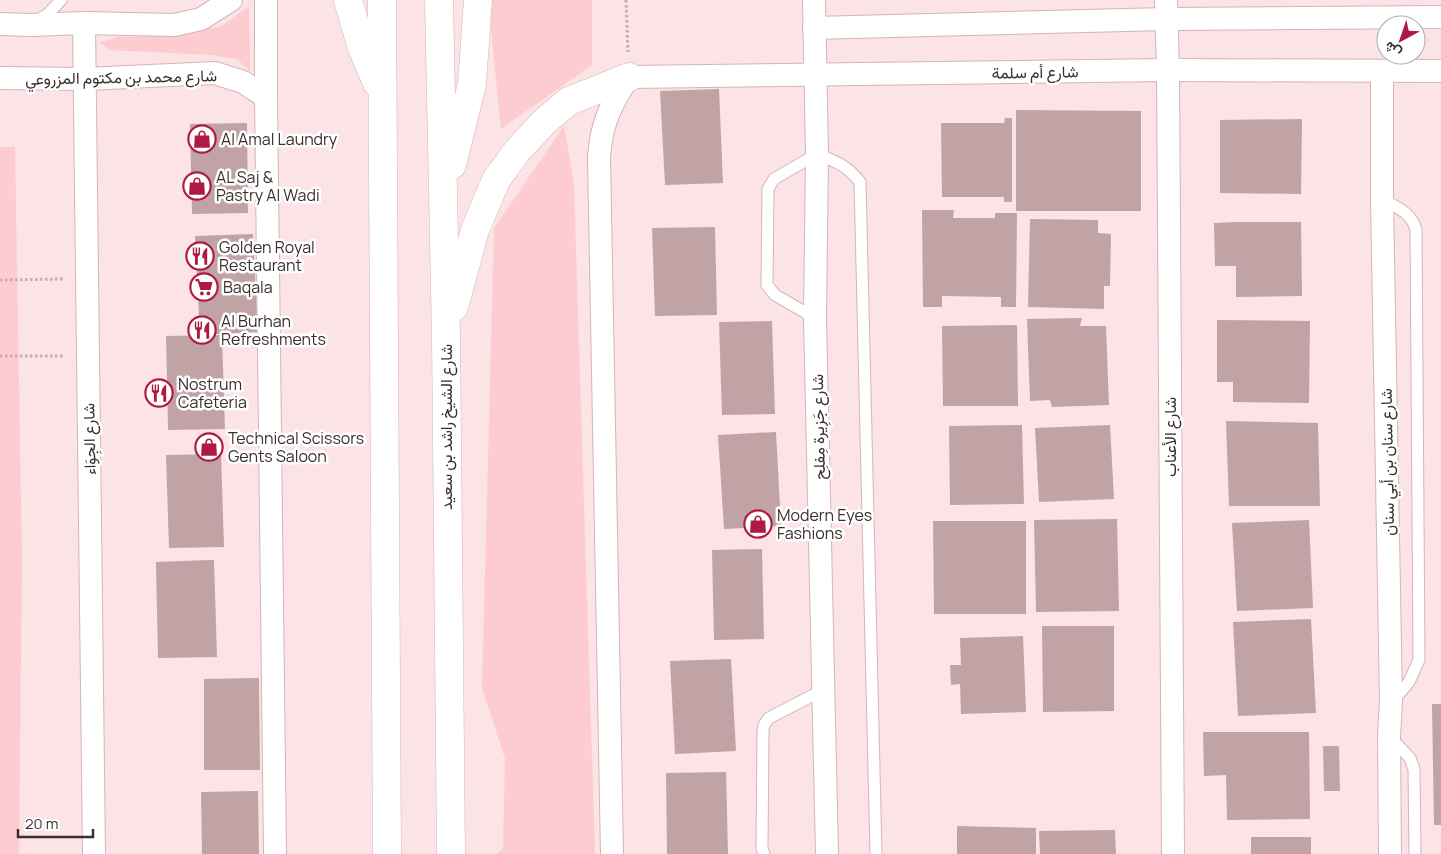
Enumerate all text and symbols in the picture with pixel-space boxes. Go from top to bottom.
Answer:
north arrow [1376,15,1426,65]
text: ش [1380,38,1405,63]
street label: شارع أم سلمة [991,60,1079,85]
street label: شارع محمد بن مكتوم المزروعي [25,64,217,93]
shop icon: Al Amal Laundry [187,124,217,154]
place label: Al Amal Laundry [221,128,338,150]
place label: AL Saj & Pastry Al Wadi [216,166,320,206]
shop icon: AL Saj & Pastry Al Wadi [182,171,212,201]
place label: Golden Royal Restaurant [219,236,315,276]
restaurant icon: Golden Royal Restaurant [185,241,215,271]
supermarket icon: Baqala [189,272,219,302]
place label: Baqala [223,276,273,298]
place label: Al Burhan Refreshments [221,310,326,350]
restaurant icon: Al Burhan Refreshments [187,315,217,345]
street label: شارع الشيخ راشد بن سعيد [435,344,458,510]
place label: Nostrum Cafeteria [178,373,247,413]
street label: شارع جَزِيرة مِفلِح [806,374,832,480]
restaurant icon: Nostrum Cafeteria [144,378,174,408]
street label: شارع سنان بن أبي سنان [1375,388,1402,536]
street label: شارع الأعناب [1159,397,1182,477]
street label: شارع الجِوَاء [77,403,102,475]
place label: Technical Scissors Gents Saloon [228,427,364,467]
shop icon: Technical Scissors Gents Saloon [194,432,224,462]
place label: Modern Eyes Fashions [777,504,872,544]
shop icon: Modern Eyes Fashions [743,509,773,539]
scale bar [18,806,92,838]
text: 20 m [25,813,58,834]

